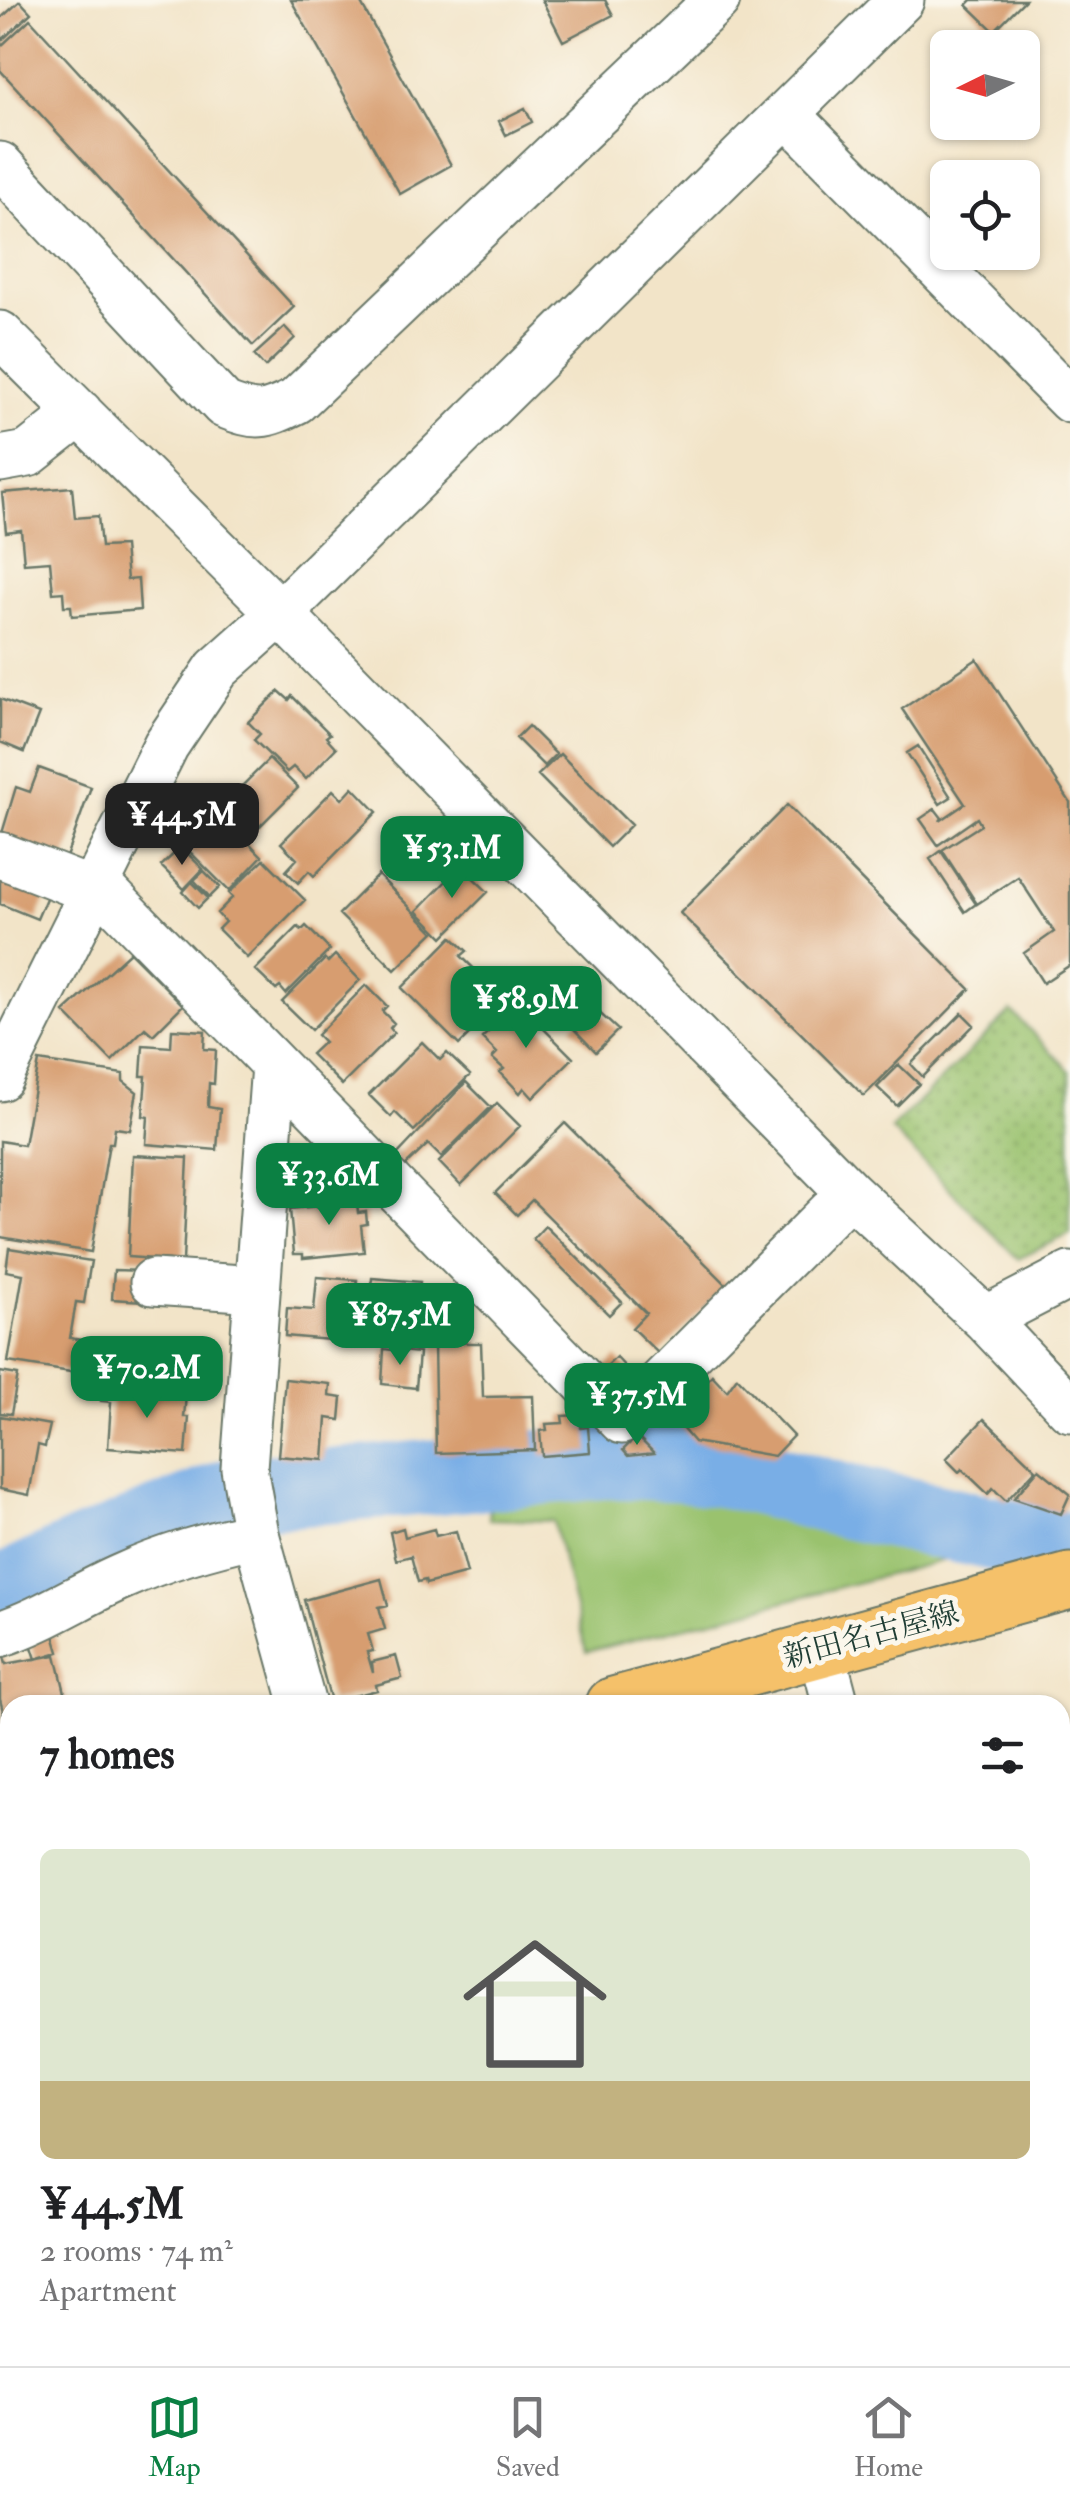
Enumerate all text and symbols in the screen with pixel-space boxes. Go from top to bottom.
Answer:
north arrow [930,30,1040,140]
map controls [930,30,1040,270]
button: locate [930,160,1040,270]
pin: ¥44.5M [101,783,263,868]
text: ¥44.5M [127,795,237,835]
pin: ¥53.1M [371,816,533,901]
text: ¥53.1M [403,828,502,868]
pin: ¥58.9M [445,966,607,1051]
text: ¥58.9M [473,978,579,1018]
pin: ¥33.6M [248,1143,410,1228]
text: ¥33.6M [278,1155,380,1195]
pin: ¥87.5M [319,1283,481,1368]
text: ¥87.5M [348,1295,452,1335]
pin: ¥70.2M [66,1336,228,1421]
text: ¥70.2M [93,1348,201,1388]
pin: ¥37.5M [556,1363,718,1448]
text: ¥37.5M [586,1375,688,1415]
street label: 新田名古屋線 [779,1594,963,1676]
icon: filters [975,1728,1030,1783]
text: 7 homes [40,1729,175,1781]
icon: home [445,1914,625,2094]
text: ¥44.5M [40,2179,184,2231]
text: 2 rooms · 74 m² [40,2231,233,2271]
text: Apartment [40,2271,177,2311]
tab: Map [147,2390,202,2485]
tab: Saved [496,2390,560,2485]
tab: Home [854,2390,923,2485]

